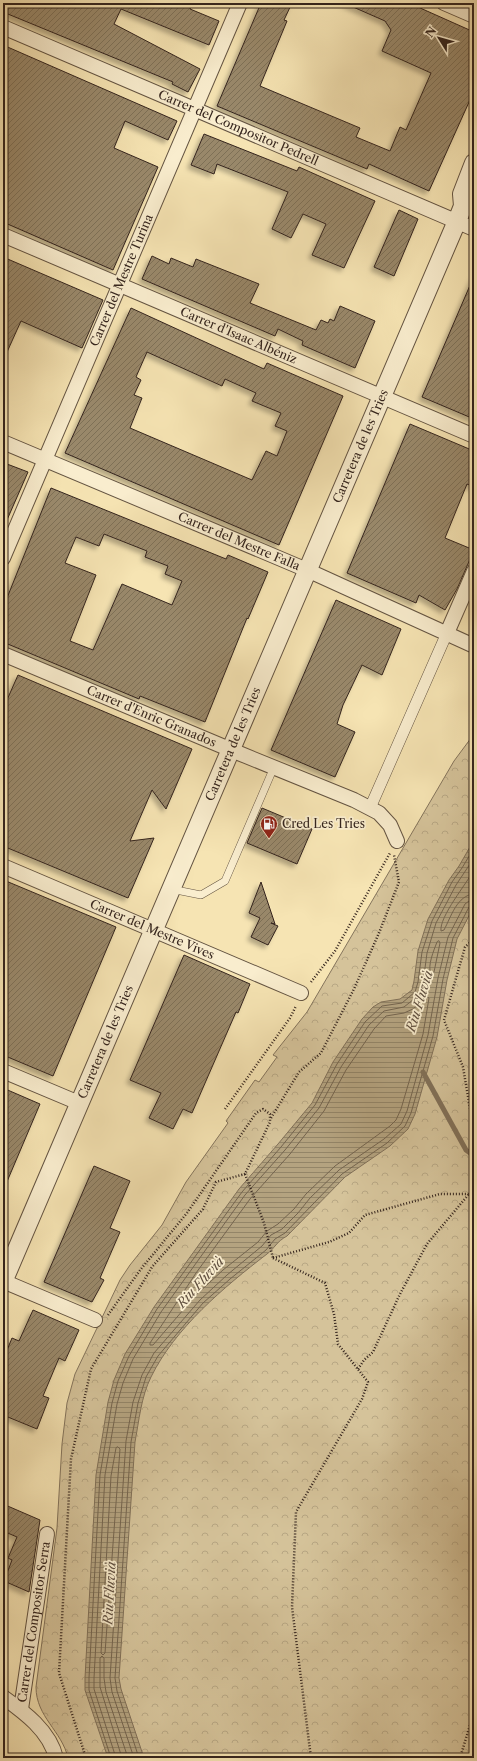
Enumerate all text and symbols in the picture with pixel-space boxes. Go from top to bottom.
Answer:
north arrow [419,18,459,58]
text: N [423,24,440,40]
street label: Carrer del Compositor Pedrell [156,87,321,169]
street label: Carrer del Mestre Turina [86,211,156,348]
street label: Carrer d'Isaac Albéniz [178,303,299,367]
street label: Carretera de les Tries [329,387,391,505]
street label: Carrer del Mestre Falla [176,509,303,574]
street label: Carrer d'Enric Granados [85,682,219,750]
street label: Carretera de les Tries [202,685,264,803]
fuel station icon: Cred Les Tries [259,814,279,839]
place label: Cred Les Tries [282,816,365,831]
street label: Carrer del Mestre Vives [88,896,217,962]
water label: Riu Fluvià [402,968,436,1034]
street label: Carretera de les Tries [74,983,136,1101]
water label: Riu Fluvià [172,1253,227,1312]
street label: Carrer del Compositor Serra [14,1540,53,1703]
water label: Riu Fluvià [99,1561,119,1626]

